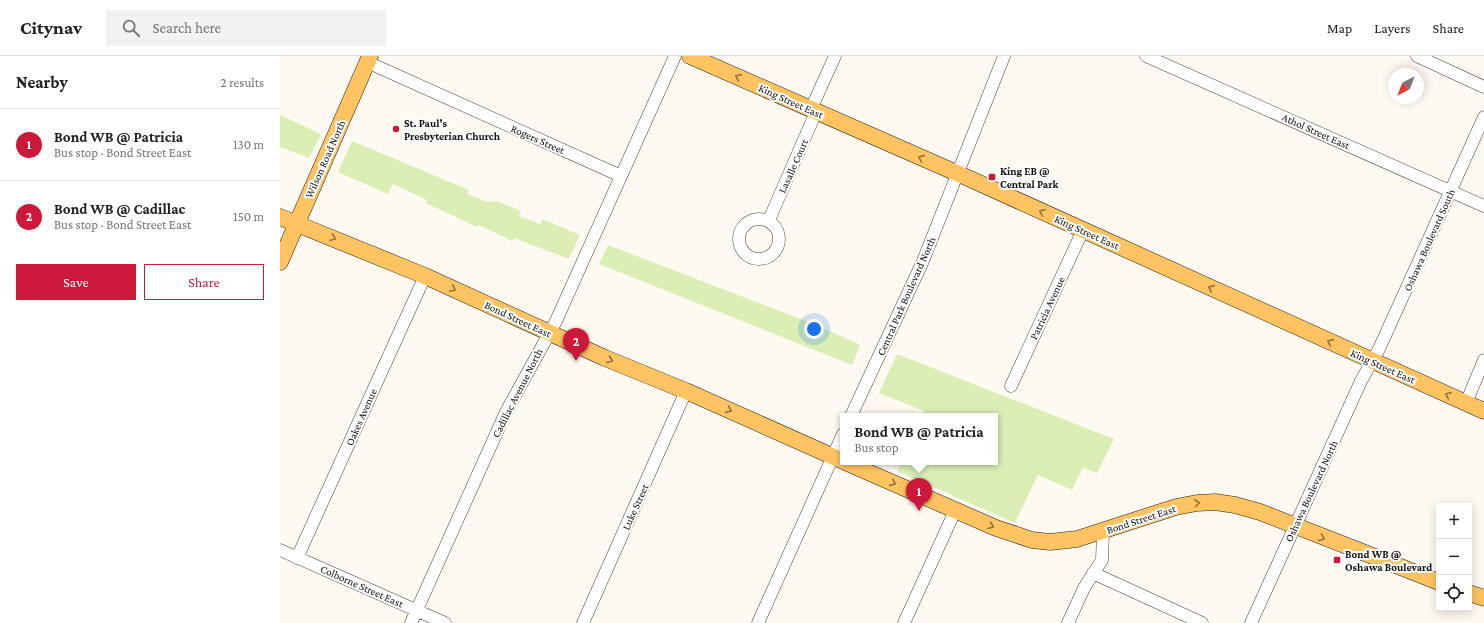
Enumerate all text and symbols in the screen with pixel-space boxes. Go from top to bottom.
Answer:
search box [106,10,386,46]
text: Citynav [20,17,82,38]
icon: search [120,17,142,39]
text: Search here [152,20,221,36]
text: Map [1327,20,1352,36]
text: Layers [1374,20,1411,36]
text: Share [1433,20,1464,36]
north arrow [1388,68,1424,104]
text: Nearby [16,73,68,92]
one-way arrow [734,74,742,82]
text: 2 results [221,75,264,90]
street label: King Street East [756,81,825,122]
street label: Athol Street East [1280,111,1352,151]
place label: St. Paul's Presbyterian Church [404,117,501,142]
street label: Wilson Road North [302,118,348,200]
street label: Rogers Street [509,122,567,157]
marker: St. Paul's Presbyterian Church [391,124,401,134]
text: Bond WB @ Patricia [54,129,183,145]
text: 1 [27,137,31,152]
text: 130 m [233,137,264,152]
street label: Lasalle Court [776,137,810,195]
text: Bus stop · Bond Street East [54,145,191,160]
one-way arrow [918,155,925,163]
place label: King EB @ Central Park [1000,165,1059,190]
marker: King EB @ Central Park [987,172,997,182]
street label: Oshawa Boulevard South [1401,187,1457,293]
text: Bond WB @ Cadillac [54,201,185,217]
text: 2 [26,209,32,224]
text: 150 m [233,209,264,224]
one-way arrow [1038,209,1046,217]
street label: King Street East [1052,212,1121,253]
text: Bus stop · Bond Street East [54,217,191,232]
one-way arrow [330,234,337,242]
street label: Central Park Boulevard North [874,235,938,357]
button: Save [16,264,136,300]
button: Share [144,264,264,300]
street label: Patricia Avenue [1027,275,1067,341]
one-way arrow [449,284,456,292]
one-way arrow [1208,285,1215,293]
street label: Bond Street East [483,298,554,340]
your location [804,319,824,339]
pin: 2 [563,328,589,361]
one-way arrow [1327,339,1334,347]
street label: Cadillac Avenue North [489,346,545,439]
street label: King Street East [1348,346,1417,387]
one-way arrow [606,356,613,364]
street label: Oakes Avenue [343,386,379,447]
one-way arrow [1445,392,1453,400]
one-way arrow [726,406,733,414]
popup [840,413,998,465]
text: Bond WB @ Patricia [854,424,984,440]
street label: Oshawa Boulevard North [1282,438,1340,544]
text: Bus stop [854,440,899,455]
pin: 1 [906,478,932,511]
one-way arrow [890,479,897,487]
street label: Luke Street [620,482,651,532]
one-way arrow [1194,499,1200,508]
street label: Bond Street East [1105,502,1177,536]
map controls [1436,503,1472,611]
button: + [1436,503,1472,539]
one-way arrow [987,521,995,529]
one-way arrow [1319,533,1326,541]
button: − [1436,539,1472,575]
place label: Bond WB @ Oshawa Boulevard [1345,548,1432,573]
marker: Bond WB @ Oshawa Boulevard [1332,555,1342,565]
street label: Colborne Street East [319,562,406,610]
button: locate [1436,575,1472,611]

